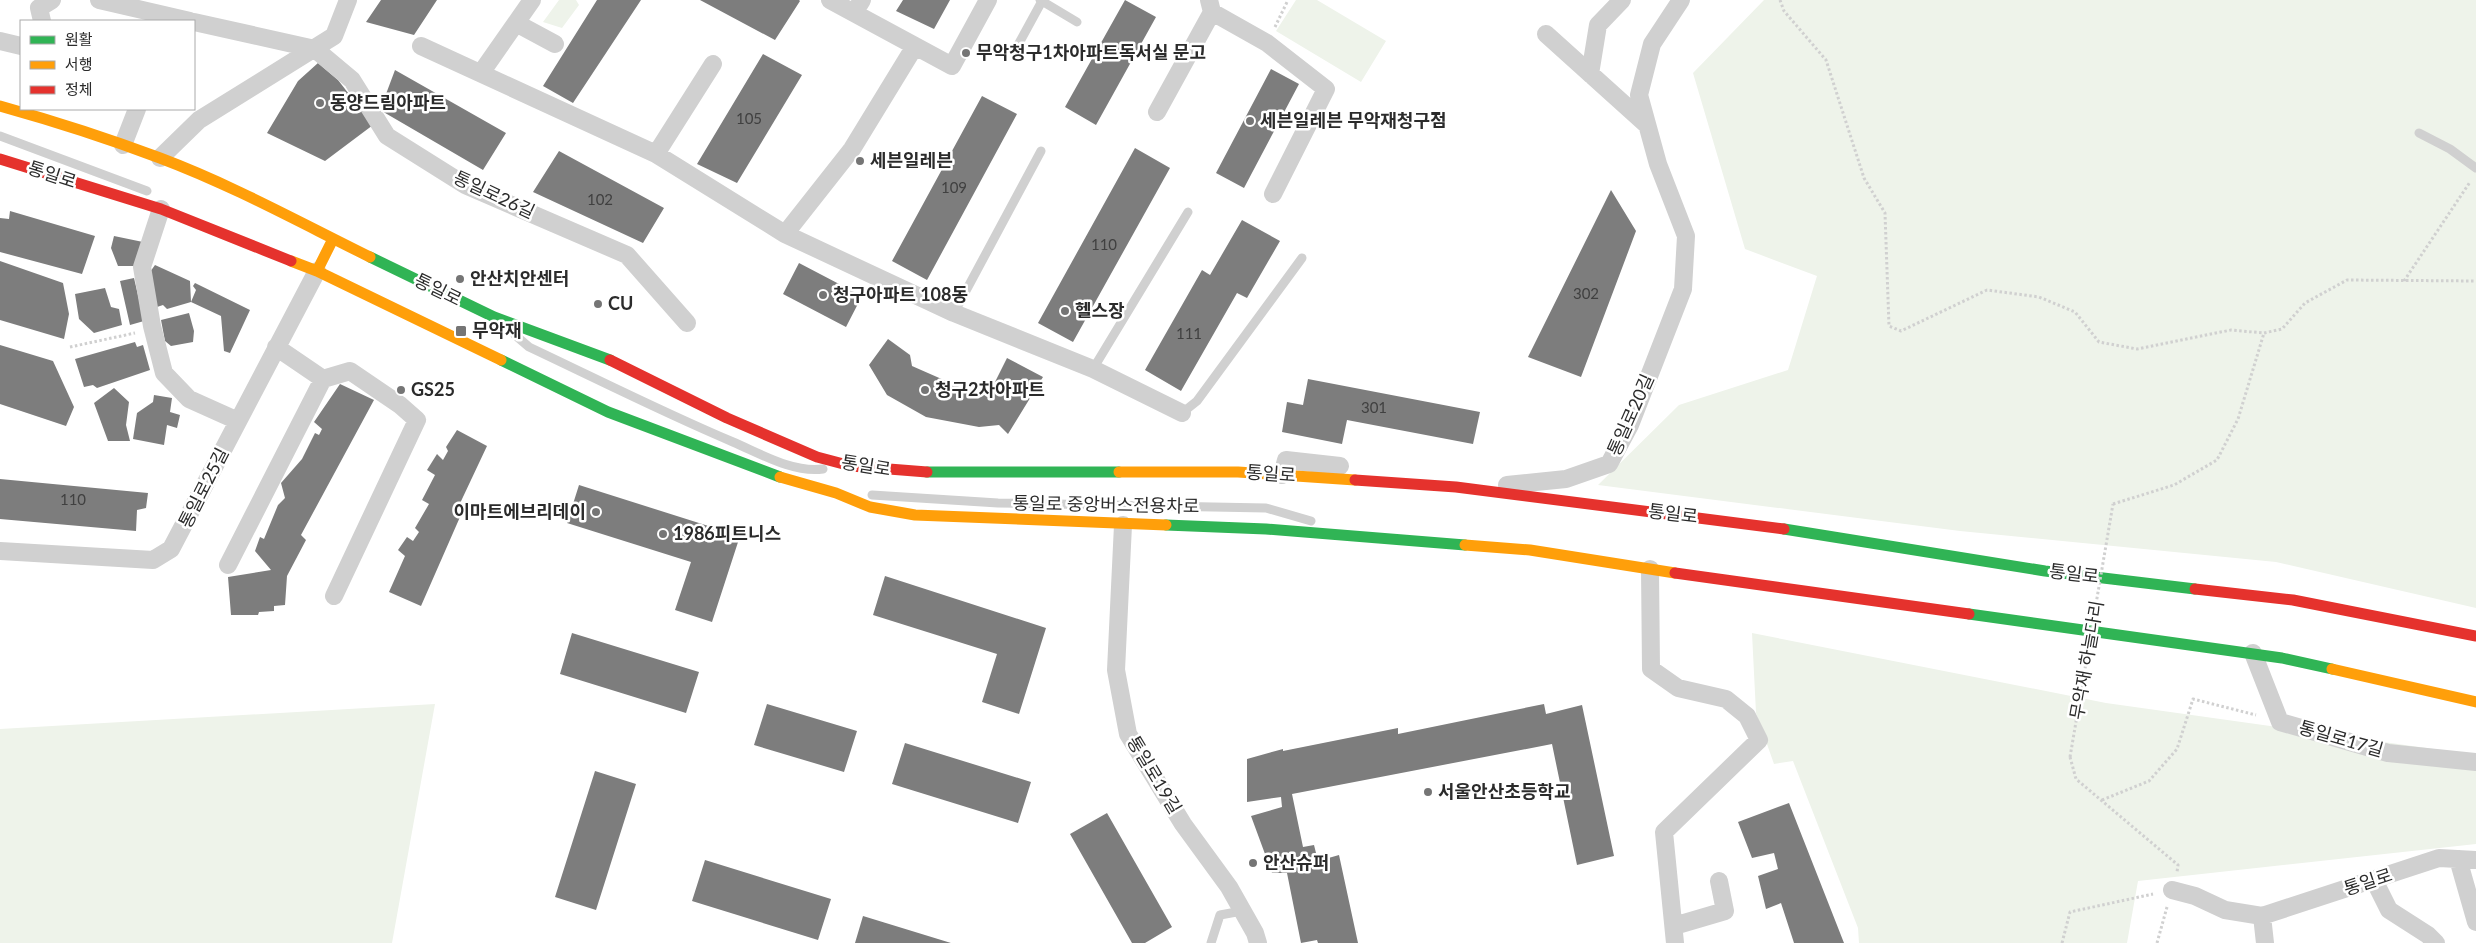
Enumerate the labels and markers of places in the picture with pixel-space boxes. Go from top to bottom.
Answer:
place label: 무악청구1차아파트독서실 문고 [976,41,1206,63]
marker: 무악청구1차아파트독서실 문고 [960,47,972,59]
place label: 동양드림아파트 [330,91,446,113]
marker: 동양드림아파트 [314,97,326,109]
place label: 세븐일레븐 무악재청구점 [1260,109,1447,131]
marker: 세븐일레븐 무악재청구점 [1244,115,1256,127]
place label: 세븐일레븐 [870,149,953,171]
marker: 세븐일레븐 [854,155,866,167]
place label: 안산치안센터 [470,267,569,289]
marker: 안산치안센터 [454,273,466,285]
place label: 청구아파트 108동 [833,283,968,305]
marker: 청구아파트 108동 [817,289,829,301]
place label: CU [608,292,633,314]
marker: CU [592,298,604,310]
place label: 헬스장 [1075,299,1125,321]
marker: 헬스장 [1059,305,1071,317]
place label: 무악재 [472,319,522,341]
marker: 무악재 [454,324,468,338]
place label: GS25 [411,378,455,400]
place label: 청구2차아파트 [935,378,1045,400]
marker: GS25 [395,384,407,396]
marker: 청구2차아파트 [919,384,931,396]
place label: 이마트에브리데이 [454,500,586,522]
marker: 이마트에브리데이 [590,506,602,518]
place label: 1986피트니스 [673,522,781,544]
marker: 1986피트니스 [657,528,669,540]
place label: 서울안산초등학교 [1438,780,1570,802]
marker: 서울안산초등학교 [1422,786,1434,798]
place label: 안산슈퍼 [1263,851,1329,873]
marker: 안산슈퍼 [1247,857,1259,869]

